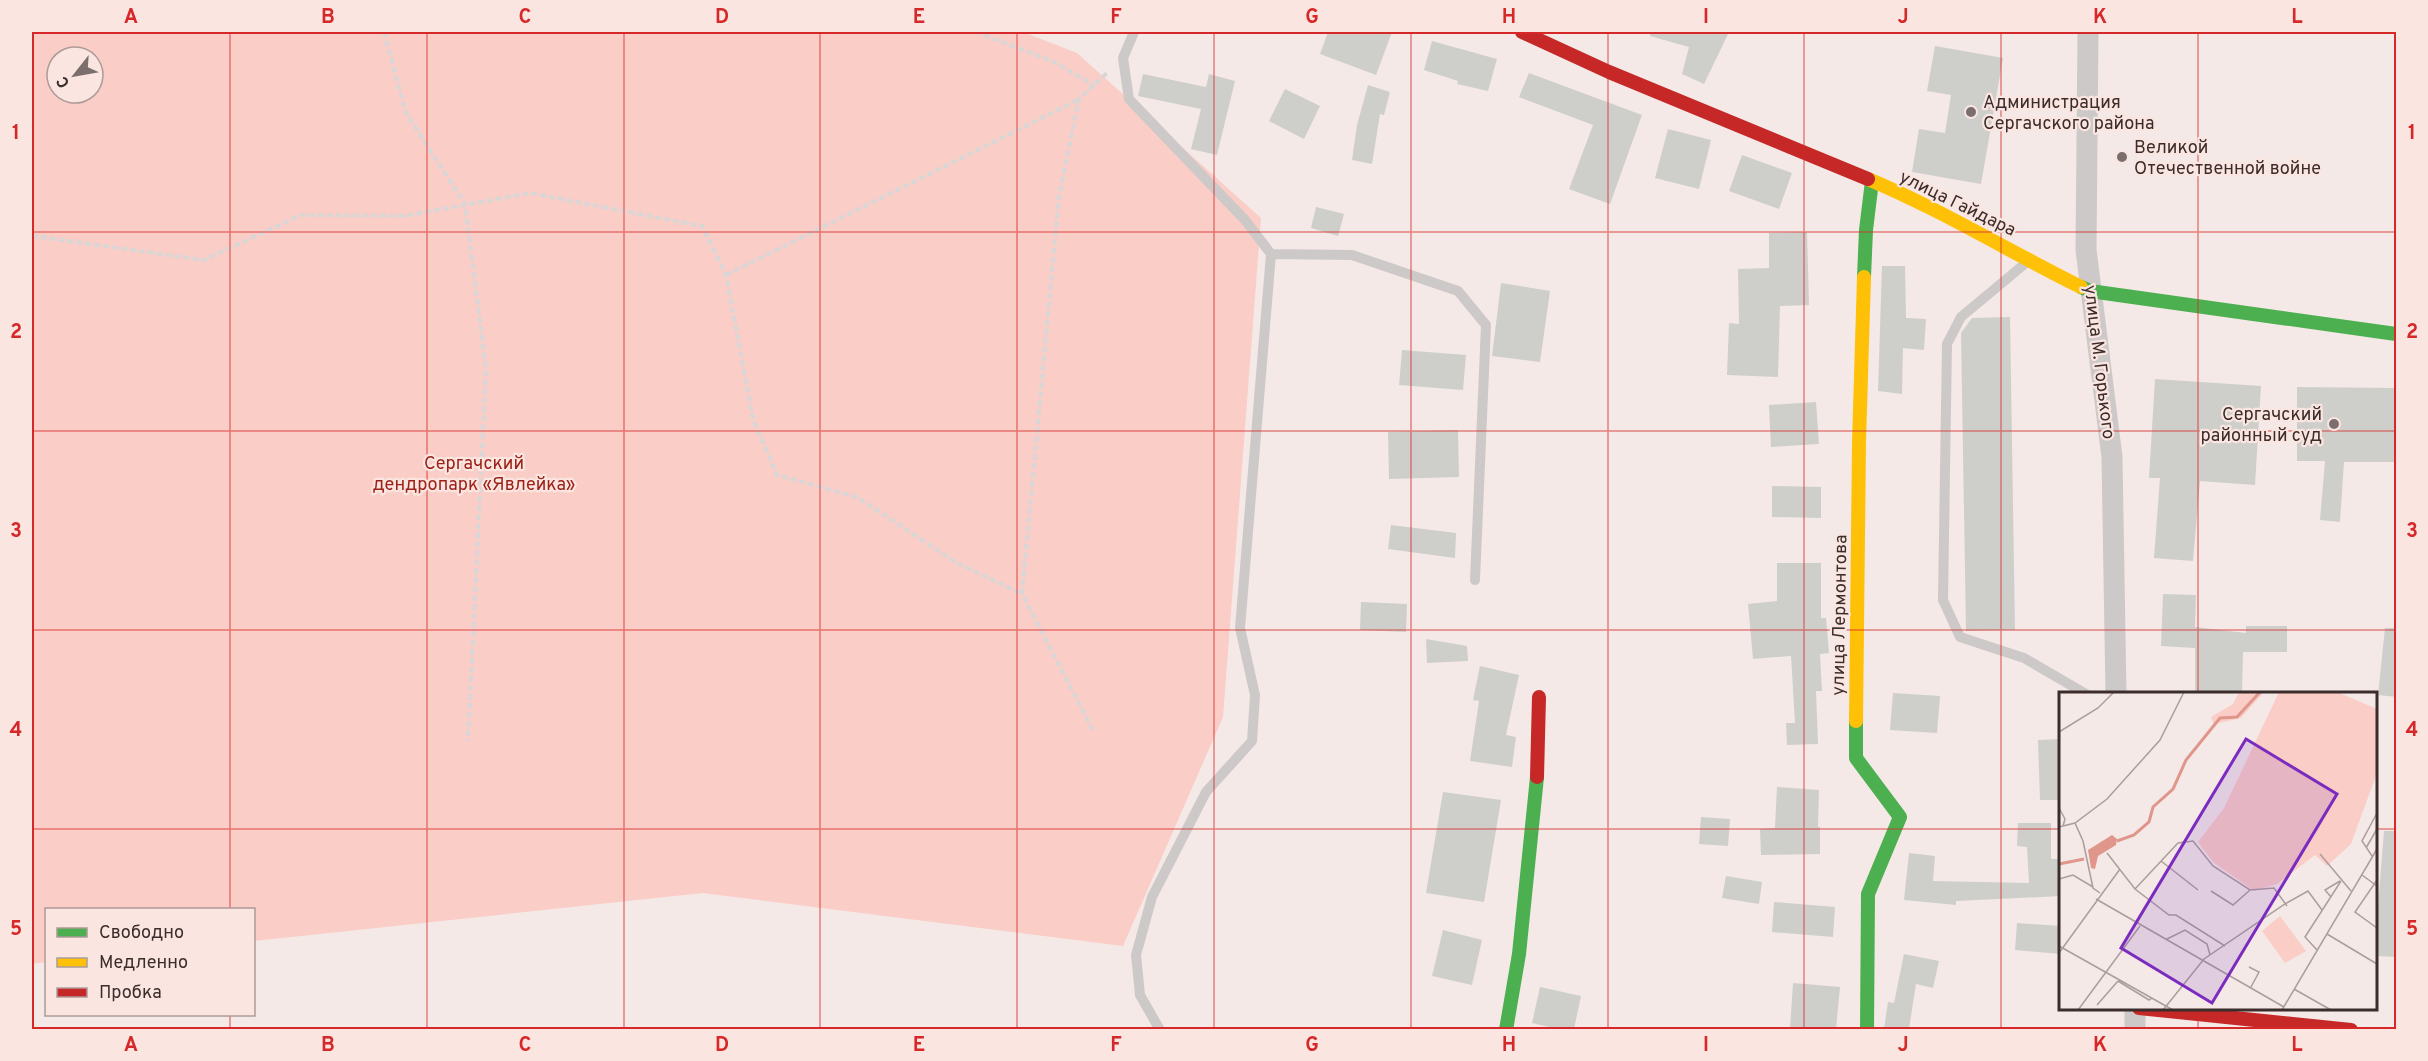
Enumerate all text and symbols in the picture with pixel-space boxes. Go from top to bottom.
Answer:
text: A [124,5,138,31]
text: B [321,5,335,31]
text: C [519,5,531,31]
text: D [715,5,729,31]
text: E [913,5,925,31]
text: F [1110,5,1122,31]
text: G [1305,5,1319,31]
text: H [1502,5,1516,31]
text: I [1703,5,1709,31]
text: J [1897,5,1909,31]
text: K [2093,5,2107,31]
text: L [2291,5,2303,31]
north arrow [45,45,105,105]
text: С [53,72,75,91]
place label: Администрация Сергачского района [1983,92,2155,136]
marker: Администрация Сергачского района [1964,105,1978,119]
text: 1 [12,121,20,147]
text: 1 [2408,121,2416,147]
place label: Великой Отечественной войне [2134,137,2321,181]
marker: Великой Отечественной войне [2115,150,2129,164]
street label: улица Гайдара [1895,166,2019,242]
street label: улица М. Горького [2078,284,2119,441]
text: 2 [10,320,22,346]
text: 2 [2406,320,2418,346]
place label: Сергачский районный суд [2201,404,2322,448]
marker: Сергачский районный суд [2327,417,2341,431]
park label: Сергачский дендропарк «Явлейка» [373,453,575,497]
text: 3 [10,519,22,545]
text: 3 [2406,519,2418,545]
street label: улица Лермонтова [1828,534,1853,696]
inset map [2059,692,2377,1010]
text: 4 [10,718,22,744]
text: 4 [2406,718,2418,744]
legend [45,908,255,1016]
text: 5 [10,917,22,943]
text: 5 [2406,917,2418,943]
text: Свободно [99,922,184,945]
text: Медленно [99,952,188,975]
text: Пробка [99,982,162,1005]
text: A [124,1033,138,1059]
text: B [321,1033,335,1059]
text: C [519,1033,531,1059]
text: D [715,1033,729,1059]
text: E [913,1033,925,1059]
text: F [1110,1033,1122,1059]
text: G [1305,1033,1319,1059]
text: H [1502,1033,1516,1059]
text: I [1703,1033,1709,1059]
text: J [1897,1033,1909,1059]
text: K [2093,1033,2107,1059]
text: L [2291,1033,2303,1059]

